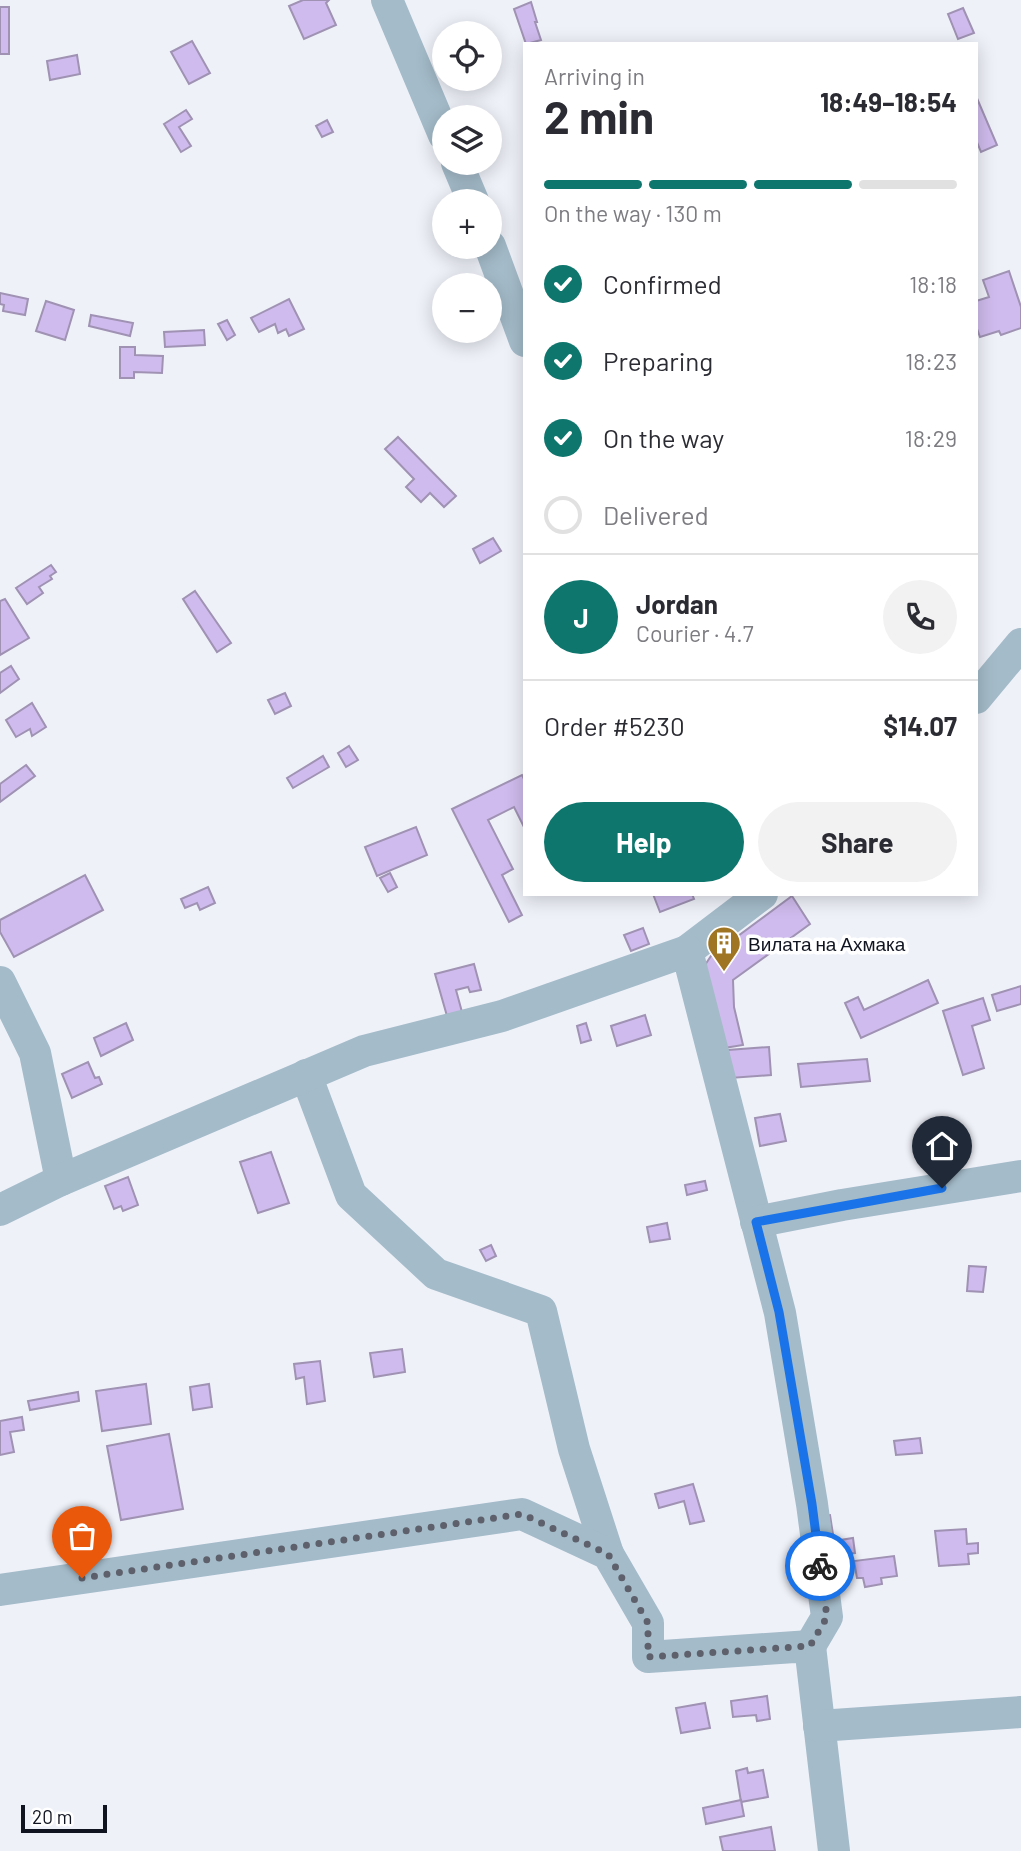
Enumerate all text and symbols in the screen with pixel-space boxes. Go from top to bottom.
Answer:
map controls [432,21,502,343]
button: locate [432,21,502,91]
text: Arriving in [544,62,645,90]
text: 18:49–18:54 [820,86,957,117]
text: 2 min [544,88,654,143]
button: layers [432,105,502,175]
button: + [432,189,502,259]
text: On the way · 130 m [544,199,722,227]
icon: check [544,265,582,303]
text: Confirmed [603,268,722,299]
text: 18:18 [909,270,957,298]
button: − [432,273,502,343]
icon: check [544,342,582,380]
text: Preparing [603,345,713,376]
text: 18:23 [905,347,957,375]
icon: check [544,419,582,457]
text: On the way [603,422,724,453]
text: 18:29 [905,424,957,452]
text: Delivered [603,499,709,530]
button: phone [883,580,957,654]
text: Jordan [636,588,718,619]
text: J [573,602,589,633]
text: Courier · 4.7 [636,619,754,647]
text: Order #5230 [544,710,685,741]
text: $14.07 [883,710,957,741]
button: Help [544,802,744,882]
button: Share [758,802,957,882]
building icon: Вилата на Ахмака [705,924,743,973]
place label: Вилата на Ахмака [748,932,906,955]
pin [912,1116,972,1188]
icon: home [923,1127,961,1165]
pin [52,1506,112,1578]
icon: bag [63,1517,101,1555]
courier [785,1531,855,1601]
icon: bike [801,1547,839,1585]
scale bar [21,1802,107,1834]
text: 20 m [32,1805,72,1828]

